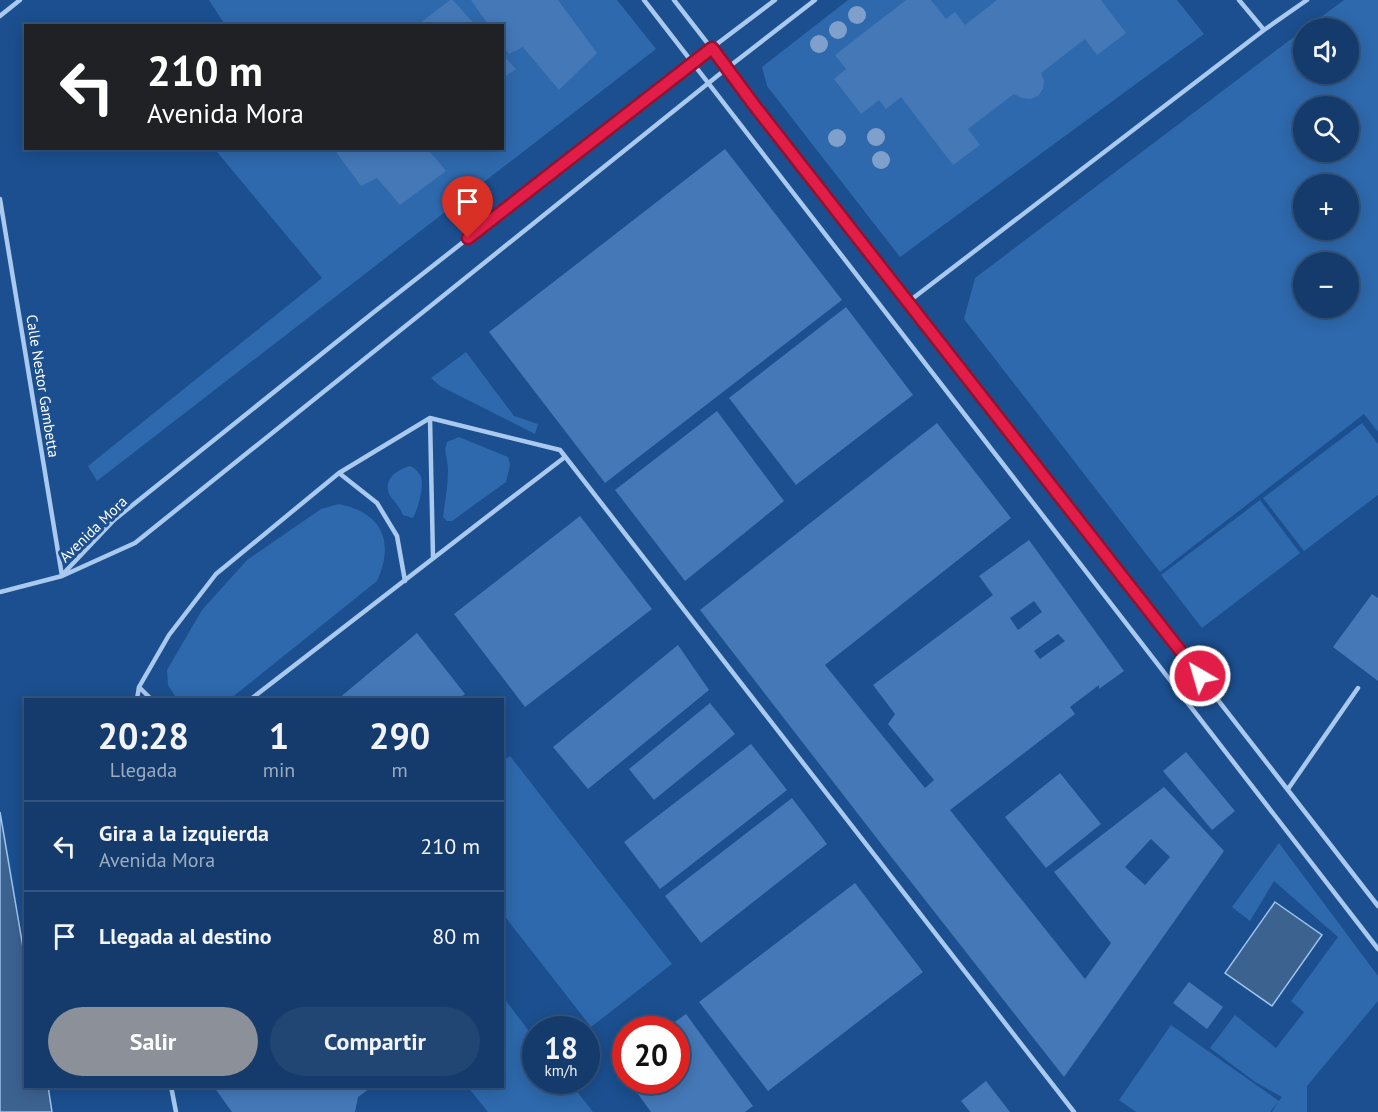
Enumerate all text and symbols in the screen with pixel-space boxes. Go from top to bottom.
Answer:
map controls [1293,18,1359,318]
button: sound [1293,18,1359,84]
text: 210 m [147,43,263,98]
icon: left [48,48,126,126]
text: Avenida Mora [147,96,304,130]
button: search [1293,96,1359,162]
button: + [1293,174,1359,240]
pin [442,176,493,238]
icon: arrive [451,185,484,218]
button: − [1293,252,1359,318]
street label: Calle Nestor Gambetta [22,313,64,459]
street label: Avenida Mora [55,492,131,566]
position arrow [1168,644,1232,708]
text: 20:28 [98,712,189,759]
text: 1 [269,712,289,759]
text: 290 [369,712,430,759]
text: Llegada [110,757,177,783]
text: min [263,757,295,783]
text: m [392,757,408,783]
text: Gira a la izquierda [99,819,269,847]
icon: left [48,830,81,863]
text: 210 m [420,832,480,860]
text: Avenida Mora [99,847,215,873]
icon: arrive [48,920,81,953]
text: Llegada al destino [99,922,272,950]
text: 80 m [432,922,480,950]
button: Salir [48,1007,258,1076]
button: Compartir [270,1007,480,1076]
speed limit sign: 20 [612,1016,690,1094]
text: 18 [544,1028,578,1067]
text: km/h [545,1061,577,1080]

